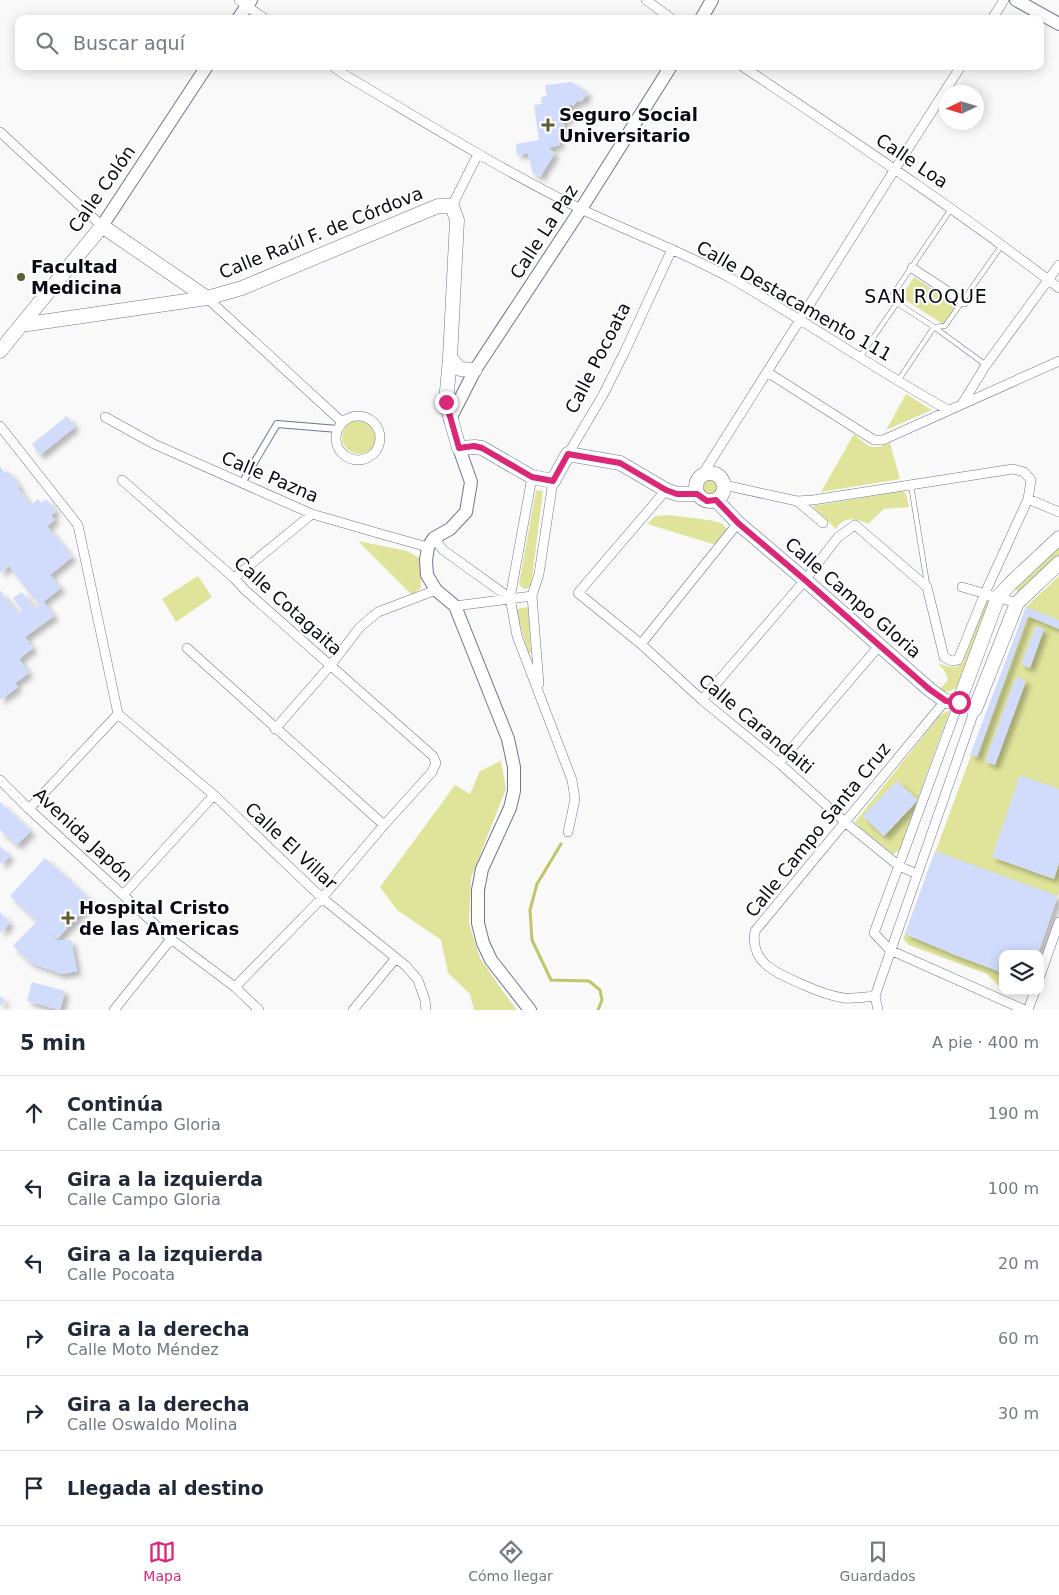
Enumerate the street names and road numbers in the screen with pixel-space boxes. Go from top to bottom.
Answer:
street label: Calle Loa [872,129,952,192]
street label: Calle Colón [64,141,139,236]
street label: Calle La Paz [505,181,582,283]
street label: Calle Raúl F. de Córdova [216,182,426,283]
street label: Calle Destacamento 111 [693,236,896,365]
street label: Calle Pocoata [561,299,635,417]
street label: Calle Pazna [219,447,322,506]
street label: Calle Campo Gloria [781,533,926,662]
street label: Calle Cotagaita [230,552,346,659]
street label: Calle Carandaiti [695,669,818,778]
street label: Calle Campo Santa Cruz [741,738,894,921]
street label: Avenida Japón [29,783,137,886]
street label: Calle El Villar [241,798,342,894]

